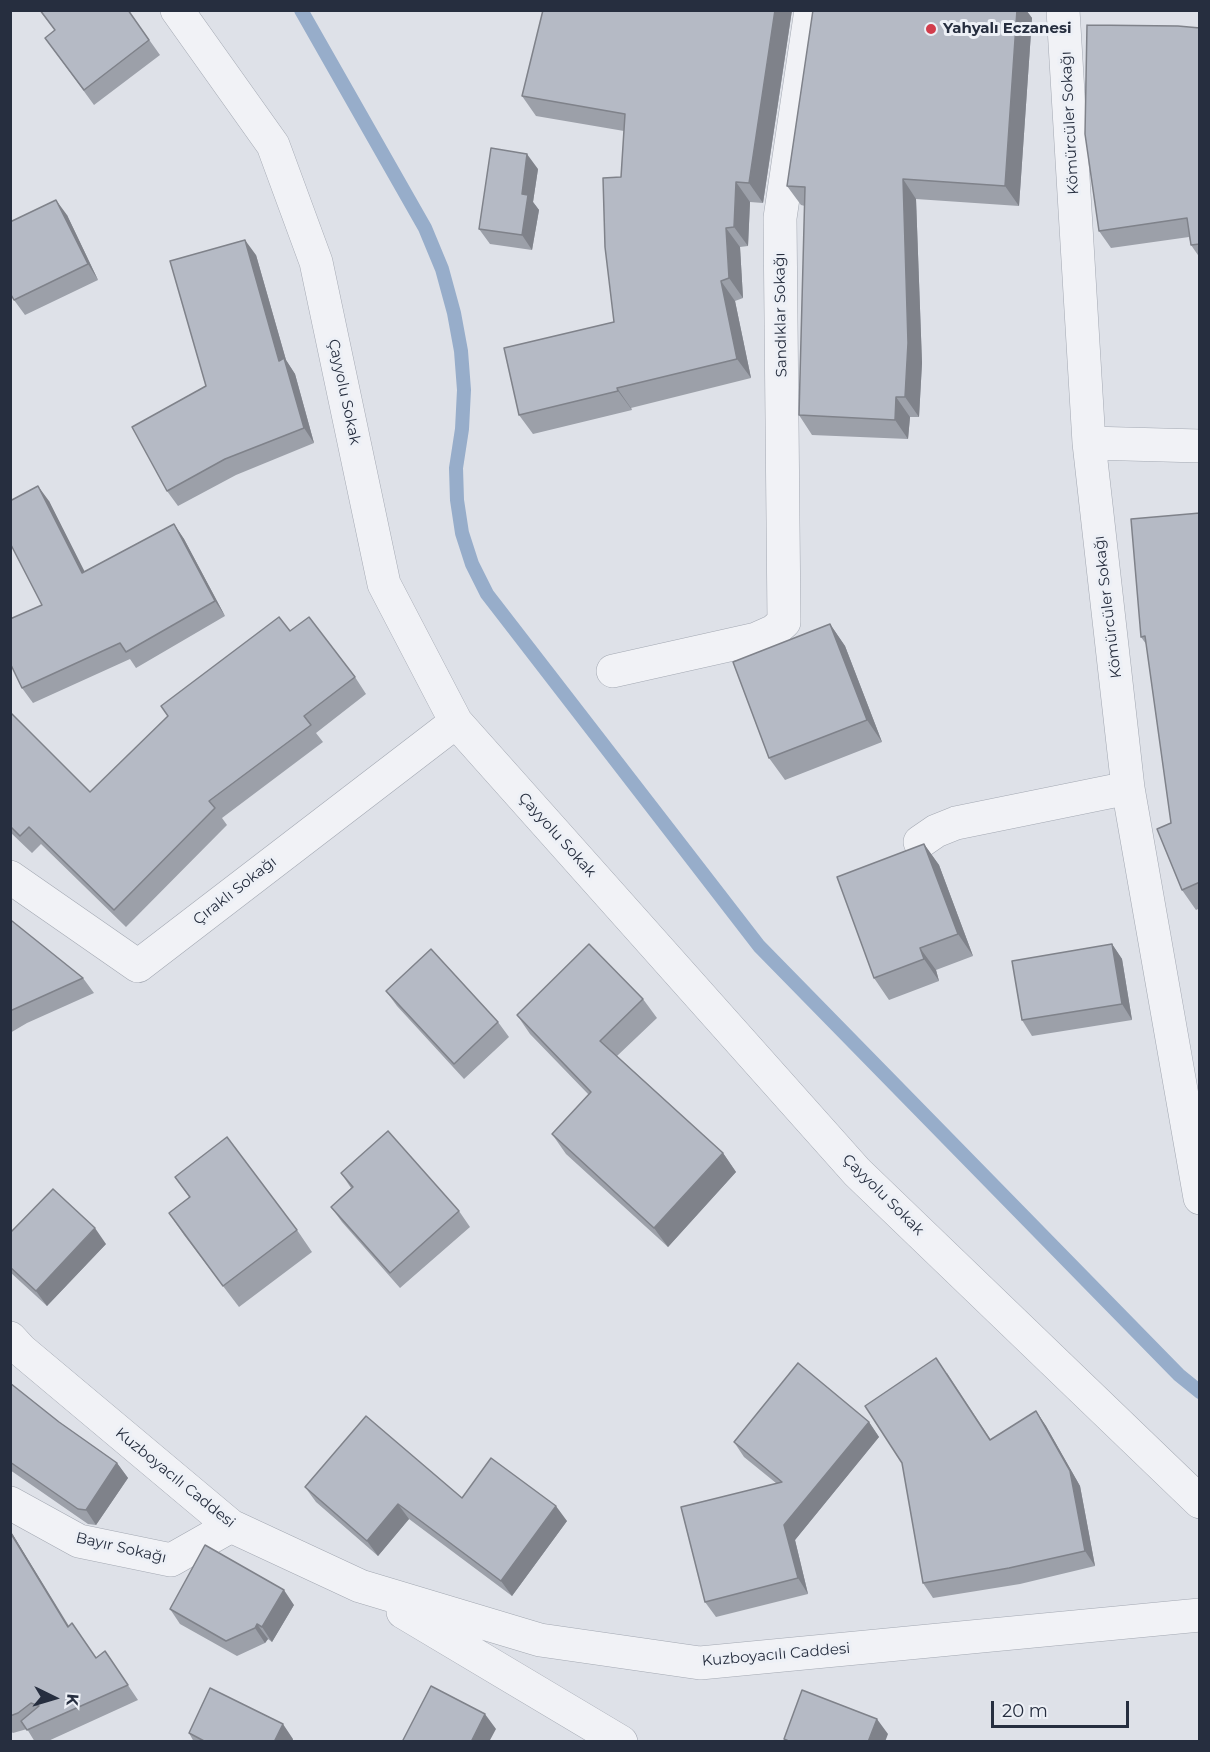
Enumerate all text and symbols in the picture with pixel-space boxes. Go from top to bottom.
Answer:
place label: Yahyalı Eczanesi [943,20,1071,38]
marker: Yahyalı Eczanesi [924,22,938,36]
street label: Kömürcüler Sokağı [1057,51,1083,195]
street label: Sandıklar Sokağı [771,252,791,378]
street label: Çayyolu Sokak [324,337,364,447]
street label: Kömürcüler Sokağı [1090,535,1126,679]
street label: Çayyolu Sokak [514,789,600,881]
street label: Çıraklı Sokağı [190,853,280,929]
street label: Çayyolu Sokak [839,1151,927,1239]
street label: Kuzboyacılı Caddesi [112,1424,238,1532]
street label: Bayır Sokağı [74,1529,168,1567]
street label: Kuzboyacılı Caddesi [701,1640,851,1670]
north arrow [24,1668,84,1728]
scale bar [994,1689,1132,1727]
text: K [62,1693,82,1706]
text: 20 m [1002,1700,1048,1722]

